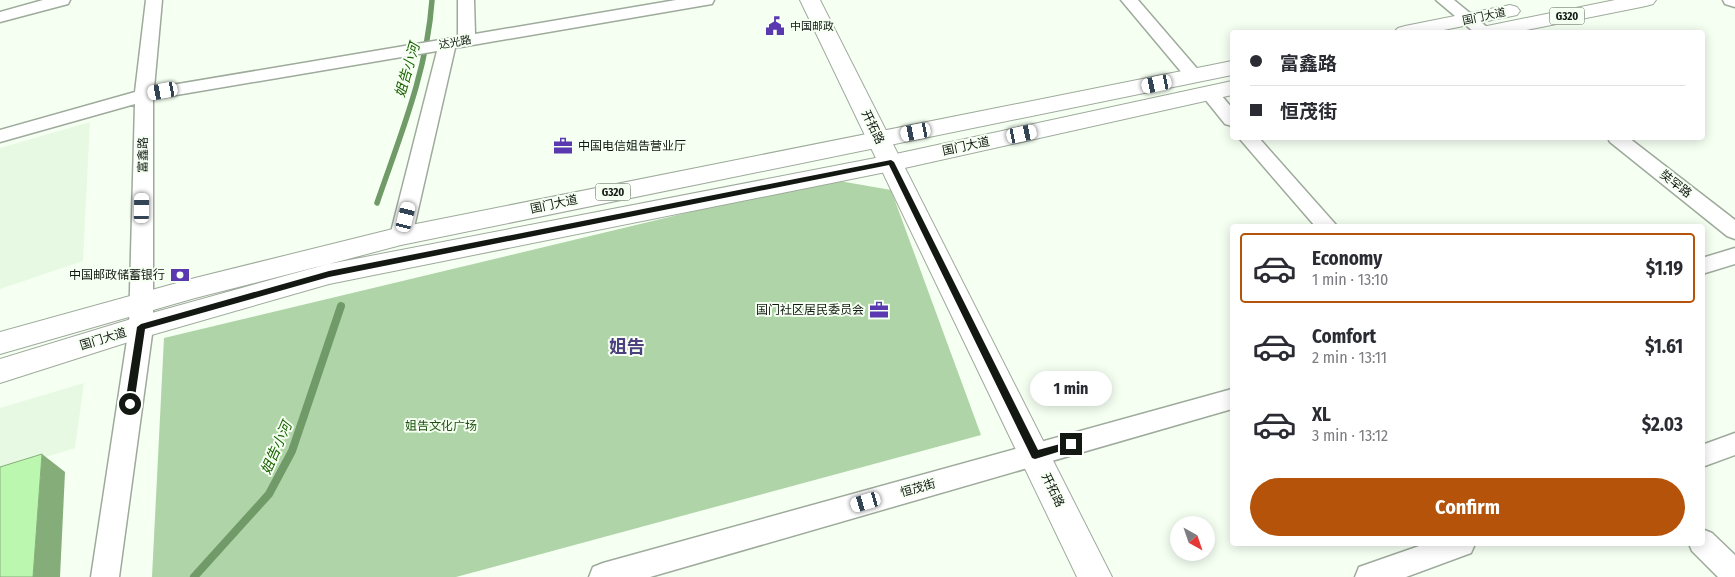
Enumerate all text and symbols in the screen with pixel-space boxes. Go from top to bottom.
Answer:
street label: 国门大道 [1461,6,1507,27]
road number: G320 [1550,8,1584,24]
public building icon: 中国邮政 [764,15,786,37]
place label: 中国邮政 [790,20,834,33]
street label: 达光路 [438,33,472,52]
water label: 姐告小河 [392,38,424,99]
text: 富鑫路 [1280,52,1337,75]
car [1140,74,1173,94]
car [146,81,179,101]
text: 恒茂街 [1280,100,1337,123]
street label: 开拓路 [859,108,887,146]
car [899,122,932,142]
car [1005,124,1038,144]
street label: 国门大道 [941,134,991,158]
office icon: 中国电信姐告营业厅 [552,135,574,157]
street label: 富鑫路 [136,137,150,173]
place label: 中国电信姐告营业厅 [578,139,686,153]
street label: 奘罕路 [1658,167,1694,201]
road number: G320 [596,183,630,200]
street label: 国门大道 [529,192,579,216]
car [134,193,149,223]
car [395,201,416,233]
icon: car [1252,246,1297,291]
text: Economy [1312,247,1382,270]
text: $1.19 [1646,257,1683,280]
bank icon: 中国邮政储蓄银行 [169,264,191,286]
place label: 中国邮政储蓄银行 [69,268,165,282]
text: 1 min · 13:10 [1312,270,1388,289]
office icon: 国门社区居民委员会 [868,299,890,321]
place label: 国门社区居民委员会 [756,303,864,317]
icon: car [1252,324,1297,369]
street label: 国门大道 [78,325,128,353]
text: Comfort [1312,325,1376,348]
text: $1.61 [1645,335,1683,358]
district label: 姐告 [609,336,645,358]
text: 2 min · 13:11 [1312,348,1387,367]
callout: 1 min [1030,372,1112,406]
text: 1 min [1054,379,1088,398]
route start [119,393,141,415]
icon: car [1252,402,1297,447]
text: XL [1312,403,1331,426]
text: $2.03 [1642,413,1683,436]
water label: 姐告小河 [257,416,297,477]
park label: 姐告文化广场 [405,419,477,433]
text: 3 min · 13:12 [1312,426,1388,445]
route end [1060,433,1082,455]
street label: 开拓路 [1039,471,1067,509]
street label: 恒茂街 [899,476,937,500]
button: Confirm [1250,478,1685,536]
car [849,491,882,513]
north arrow [1170,516,1215,561]
map controls [1170,516,1215,561]

